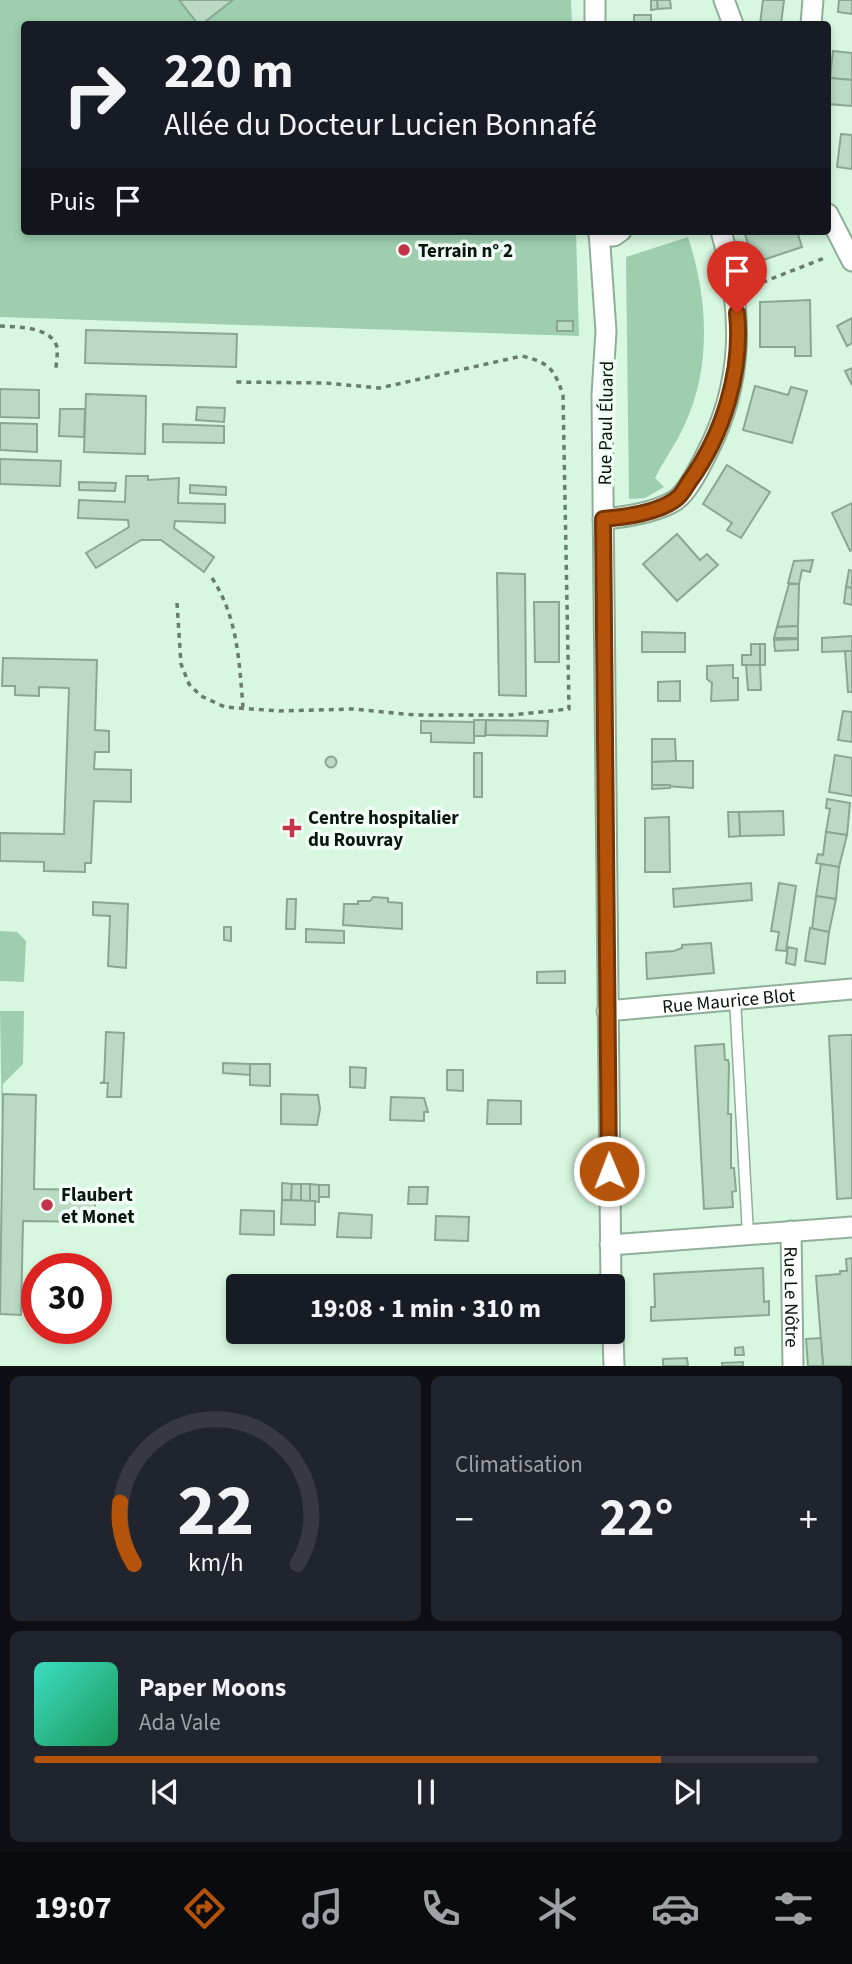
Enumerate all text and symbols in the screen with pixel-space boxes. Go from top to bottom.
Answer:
text: 220 m [164,37,293,107]
icon: right [49,49,140,140]
text: Allée du Docteur Lucien Bonnafé [164,102,597,148]
icon: arrive [109,182,147,220]
text: Puis [49,183,95,220]
place label: Terrain n° 2 [418,238,513,265]
pin [707,241,767,313]
marker: Terrain n° 2 [396,242,412,258]
icon: arrive [718,252,756,290]
street label: Rue Paul Éluard [592,361,621,486]
place label: Centre hospitalier du Rouvray [308,805,459,854]
marker: Centre hospitalier du Rouvray [282,818,302,838]
street label: Rue Maurice Blot [661,982,797,1021]
position arrow [572,1134,646,1208]
place label: Flaubert et Monet [61,1182,135,1231]
marker: Flaubert et Monet [39,1197,55,1213]
street label: Rue Le Nôtre [776,1246,805,1348]
speed limit sign: 30 [21,1253,112,1344]
text: 19:08 · 1 min · 310 m [310,1290,541,1327]
text: Climatisation [455,1448,583,1481]
text: 22 [177,1460,254,1564]
text: 22° [600,1482,673,1556]
text: − [455,1493,474,1547]
text: + [799,1493,818,1547]
text: km/h [188,1545,243,1581]
text: Paper Moons [139,1669,286,1706]
text: Ada Vale [139,1706,221,1739]
icon: previous [146,1773,184,1811]
icon: pause [407,1773,445,1811]
icon: next [668,1773,706,1811]
icon: directions [180,1884,229,1933]
icon: music [298,1884,347,1933]
icon: phone [416,1884,465,1933]
icon: climate [533,1884,582,1933]
icon: car [651,1884,700,1933]
icon: filters [769,1884,818,1933]
text: 19:07 [34,1885,112,1931]

